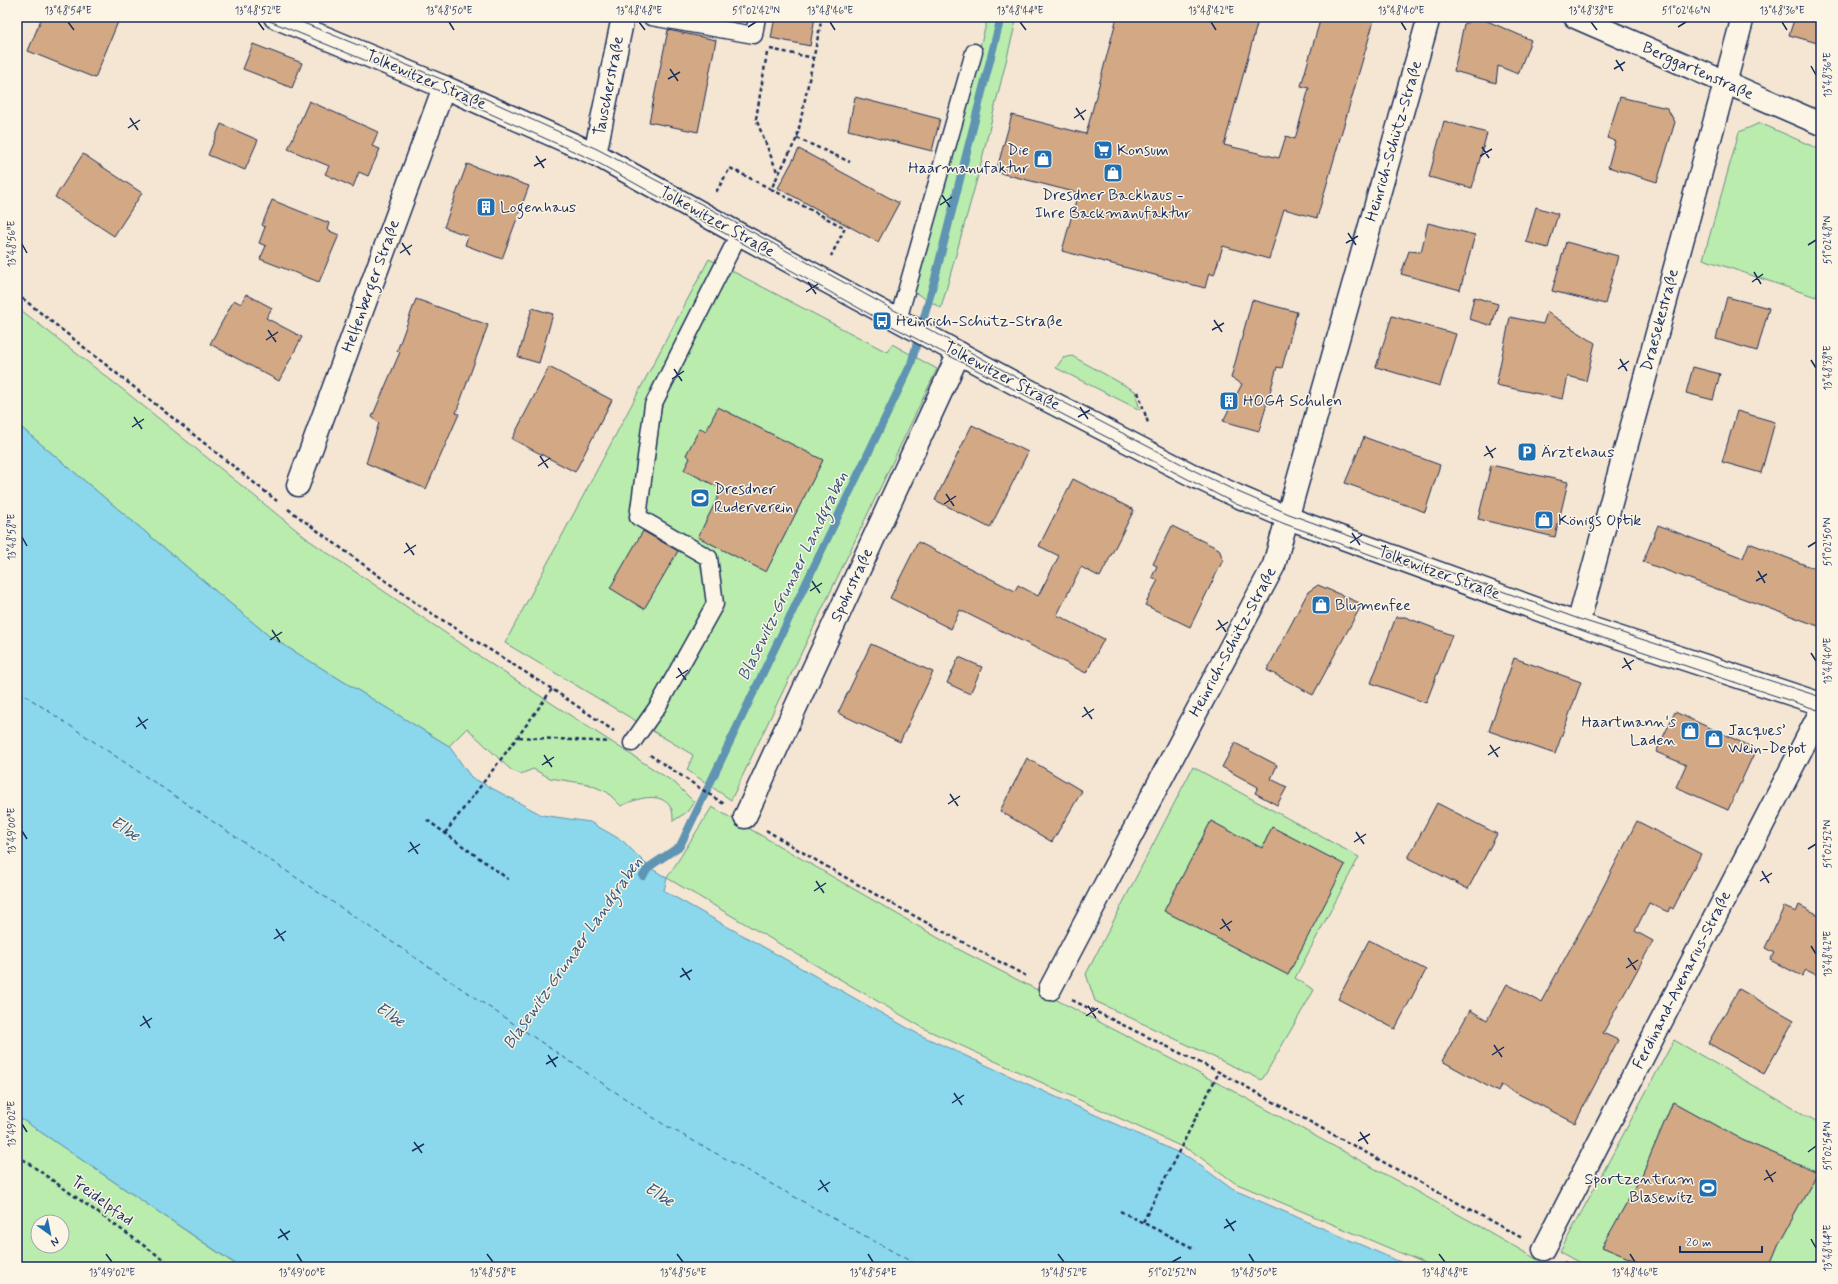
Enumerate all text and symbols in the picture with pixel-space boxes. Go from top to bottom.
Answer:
text: 13°48'54"E [44,4,92,18]
text: 13°48'52"E [235,4,281,18]
text: 13°48'50"E [426,4,473,18]
text: 13°48'48"E [616,4,662,18]
text: 51°02'42"N [732,4,780,18]
text: 13°48'46"E [807,4,853,18]
text: 13°48'44"E [997,4,1044,18]
text: 13°48'42"E [1188,4,1234,18]
text: 13°48'40"E [1378,4,1424,18]
text: 13°48'38"E [1569,4,1614,18]
text: 51°02'46"N [1662,4,1710,18]
text: 13°48'36"E [1759,4,1805,18]
street label: Tauscherstraße [589,34,629,138]
street label: Berggartenstraße [1639,37,1757,106]
street label: Tolkewitzer Straße [363,45,489,115]
text: 13°48'36"E [1821,52,1835,98]
street label: Heinrich-Schütz-Straße [1361,58,1427,224]
supermarket icon: Konsum [1092,139,1114,161]
place label: Die Haarmanufaktur [908,140,1029,179]
place label: Konsum [1117,140,1169,161]
shop icon: Die Haarmanufaktur [1032,148,1054,170]
shop icon: Dresdner Backhaus - Ihre Backmanufaktur [1102,162,1124,184]
street label: Tolkewitzer Straße [656,182,778,262]
place label: Dresdner Backhaus - Ihre Backmanufaktur [1035,185,1192,224]
building icon: Logenhaus [475,196,497,218]
place label: Logenhaus [500,197,576,219]
text: 51°02'48"N [1821,216,1835,264]
street label: Helfenberger Straße [337,217,406,356]
text: 13°48'56"E [5,221,19,267]
street label: Draesekestraße [1636,266,1684,373]
bus stop icon: Heinrich-Schütz-Straße [871,310,893,332]
place label: Heinrich-Schütz-Straße [896,311,1063,332]
street label: Tolkewitzer Straße [940,337,1064,416]
text: 13°48'38"E [1821,345,1835,390]
building icon: HOGA Schulen [1218,390,1240,412]
place label: HOGA Schulen [1243,391,1342,412]
parking icon: Ärztehaus [1516,441,1538,463]
place label: Ärztehaus [1541,442,1614,463]
water label: Blasewitz‐Grunaer Landgraben [733,468,855,685]
place label: Dresdner Ruderverein [714,479,793,518]
sports icon: Dresdner Ruderverein [689,487,711,509]
shop icon: Königs Optik [1533,509,1555,531]
place label: Königs Optik [1558,510,1641,532]
text: 13°48'58"E [5,514,19,560]
text: 51°02'50"N [1821,517,1835,566]
street label: Tolkewitzer Straße [1375,541,1503,605]
street label: Spohrstraße [826,545,878,625]
street label: Heinrich-Schütz-Straße [1185,563,1281,721]
shop icon: Blumenfee [1310,594,1332,616]
place label: Blumenfee [1335,595,1411,616]
text: 13°48'40"E [1821,638,1835,684]
place label: Haartmann's Laden [1581,712,1676,751]
shop icon: Haartmann's Laden [1679,720,1701,742]
place label: Jacques’ Wein-Depot [1728,720,1807,759]
shop icon: Jacques’ Wein-Depot [1703,728,1725,750]
text: 13°49'00"E [5,807,19,854]
water label: Elbe [106,811,145,848]
text: 51°02'52"N [1821,820,1835,868]
water label: Blasewitz‐Grunaer Landgraben [498,853,650,1055]
street label: Ferdinand-Avenarius-Straße [1628,887,1736,1073]
text: 13°48'42"E [1821,931,1835,977]
water label: Elbe [371,997,410,1034]
text: 13°49'02"E [5,1101,19,1147]
text: 51°02'54"N [1821,1121,1835,1171]
place label: Sportzentrum Blasewitz [1584,1169,1694,1208]
street label: Treidelpfad [66,1171,138,1231]
water label: Elbe [640,1177,679,1213]
sports icon: Sportzentrum Blasewitz [1697,1177,1719,1199]
north arrow [30,1214,70,1254]
text: 13°48'44"E [1821,1224,1835,1271]
scale bar [1680,1228,1762,1254]
text: N [48,1234,62,1249]
text: 20 m [1686,1235,1712,1251]
text: 13°49'02"E [89,1266,135,1280]
text: 13°49'00"E [279,1266,326,1280]
text: 13°48'58"E [470,1266,516,1280]
text: 13°48'56"E [660,1266,706,1280]
text: 13°48'54"E [849,1266,897,1280]
text: 13°48'52"E [1041,1266,1087,1280]
text: 51°02'52"N [1148,1266,1196,1280]
text: 13°48'50"E [1231,1266,1278,1280]
text: 13°48'48"E [1422,1266,1468,1280]
text: 13°48'46"E [1612,1266,1658,1280]

